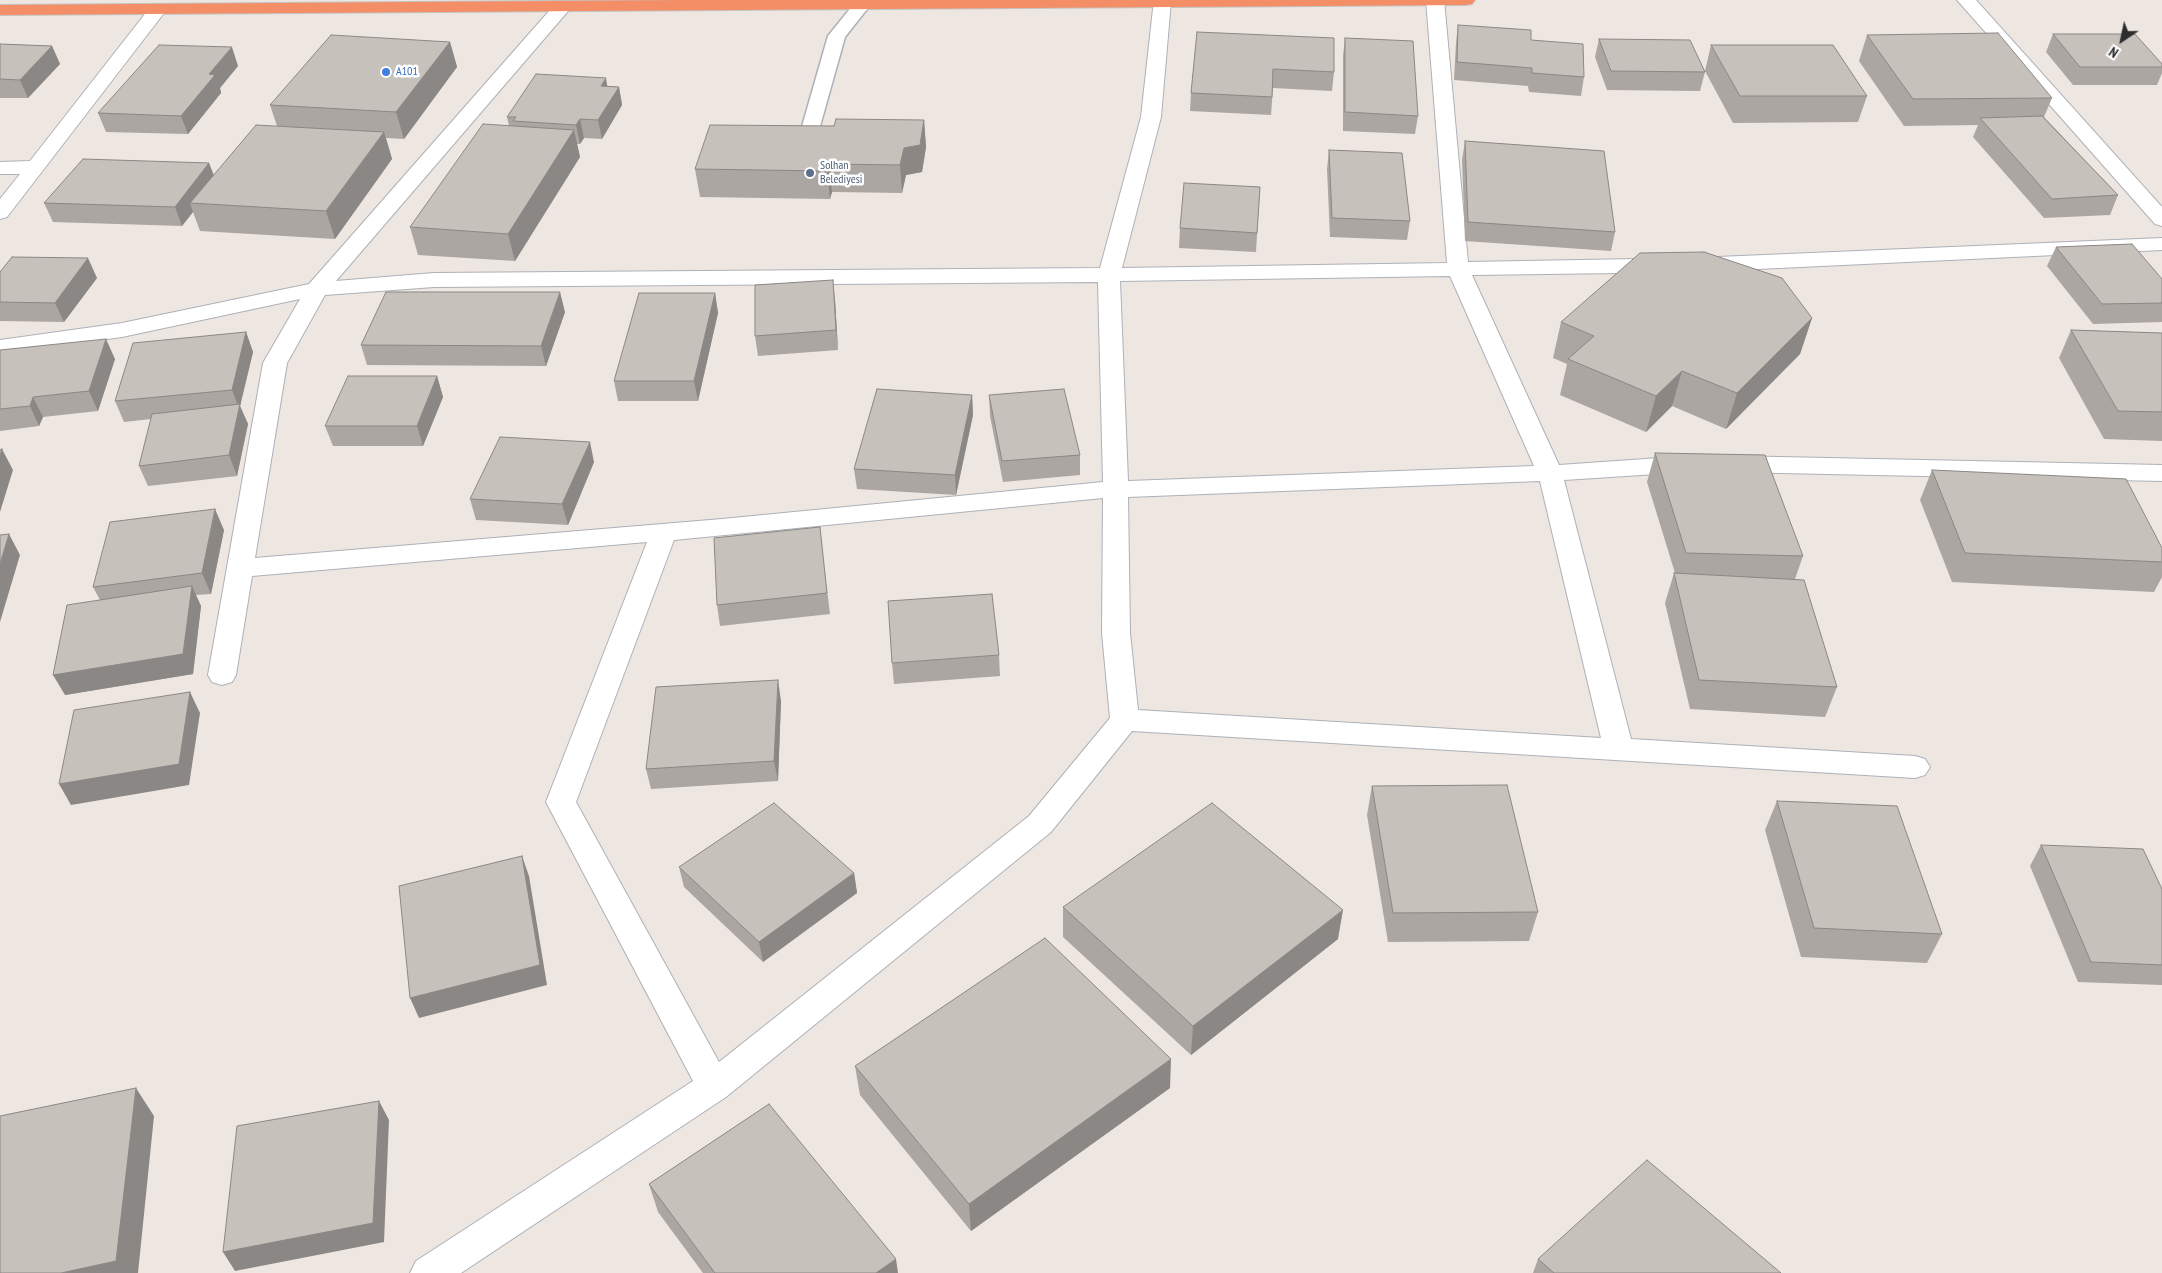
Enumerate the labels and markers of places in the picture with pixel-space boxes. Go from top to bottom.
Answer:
place label: A101 [396,65,418,79]
marker: A101 [380,66,392,78]
place label: Solhan Belediyesi [820,159,862,187]
marker: Solhan Belediyesi [804,167,816,179]

